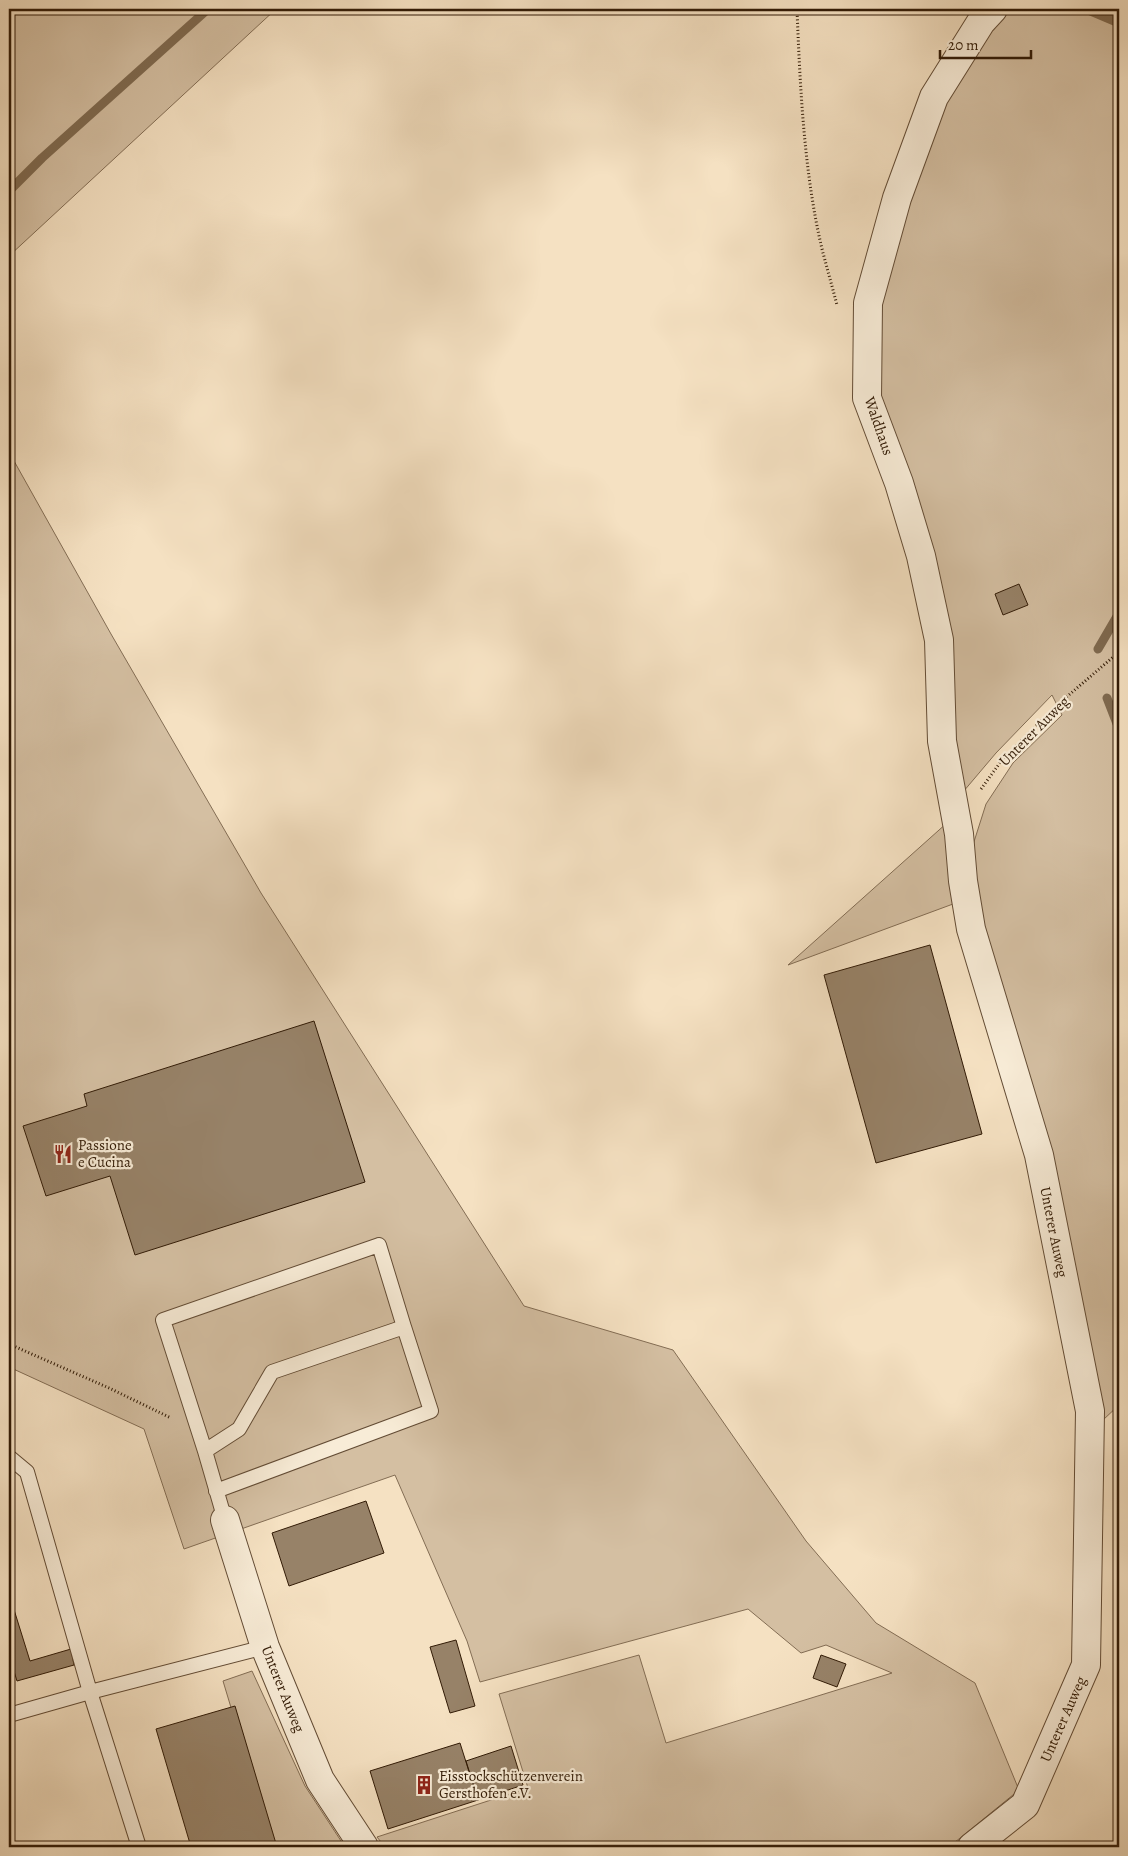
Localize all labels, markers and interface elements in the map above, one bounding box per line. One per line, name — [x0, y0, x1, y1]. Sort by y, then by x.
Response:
scale bar — [940, 28, 1032, 60]
text: 20 m — [948, 35, 979, 55]
street label: Waldhaus — [859, 393, 898, 458]
street label: Unterer Auweg — [994, 691, 1074, 771]
place label: Passione e Cucina — [78, 1135, 132, 1172]
restaurant icon: Passione e Cucina — [52, 1143, 74, 1165]
street label: Unterer Auweg — [1035, 1185, 1073, 1279]
street label: Unterer Auweg — [257, 1643, 310, 1736]
street label: Unterer Auweg — [1035, 1673, 1091, 1765]
place label: Eisstockschützenverein Gersthofen e.V. — [439, 1766, 583, 1803]
building icon: Eisstockschützenverein Gersthofen e.V. — [413, 1774, 435, 1796]

